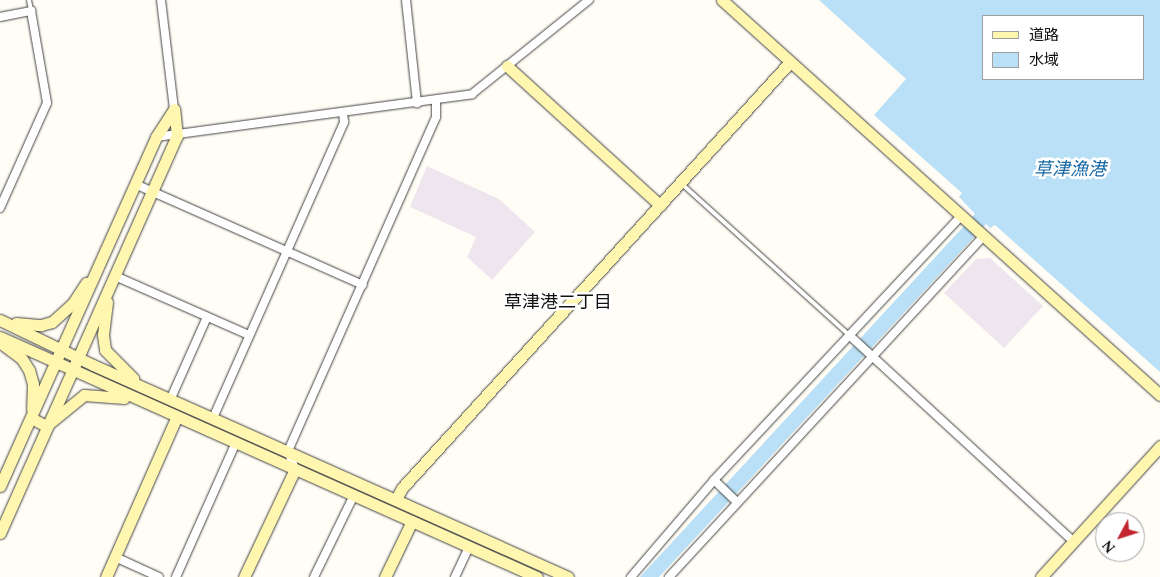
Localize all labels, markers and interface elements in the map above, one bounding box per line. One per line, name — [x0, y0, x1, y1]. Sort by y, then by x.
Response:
legend — [982, 15, 1145, 80]
text: 道路 — [1029, 24, 1059, 47]
text: 水域 — [1029, 49, 1059, 72]
water label: 草津漁港 — [1034, 159, 1106, 181]
district label: 草津港二丁目 — [504, 292, 612, 314]
north arrow — [1095, 512, 1145, 562]
text: N — [1097, 535, 1121, 557]

